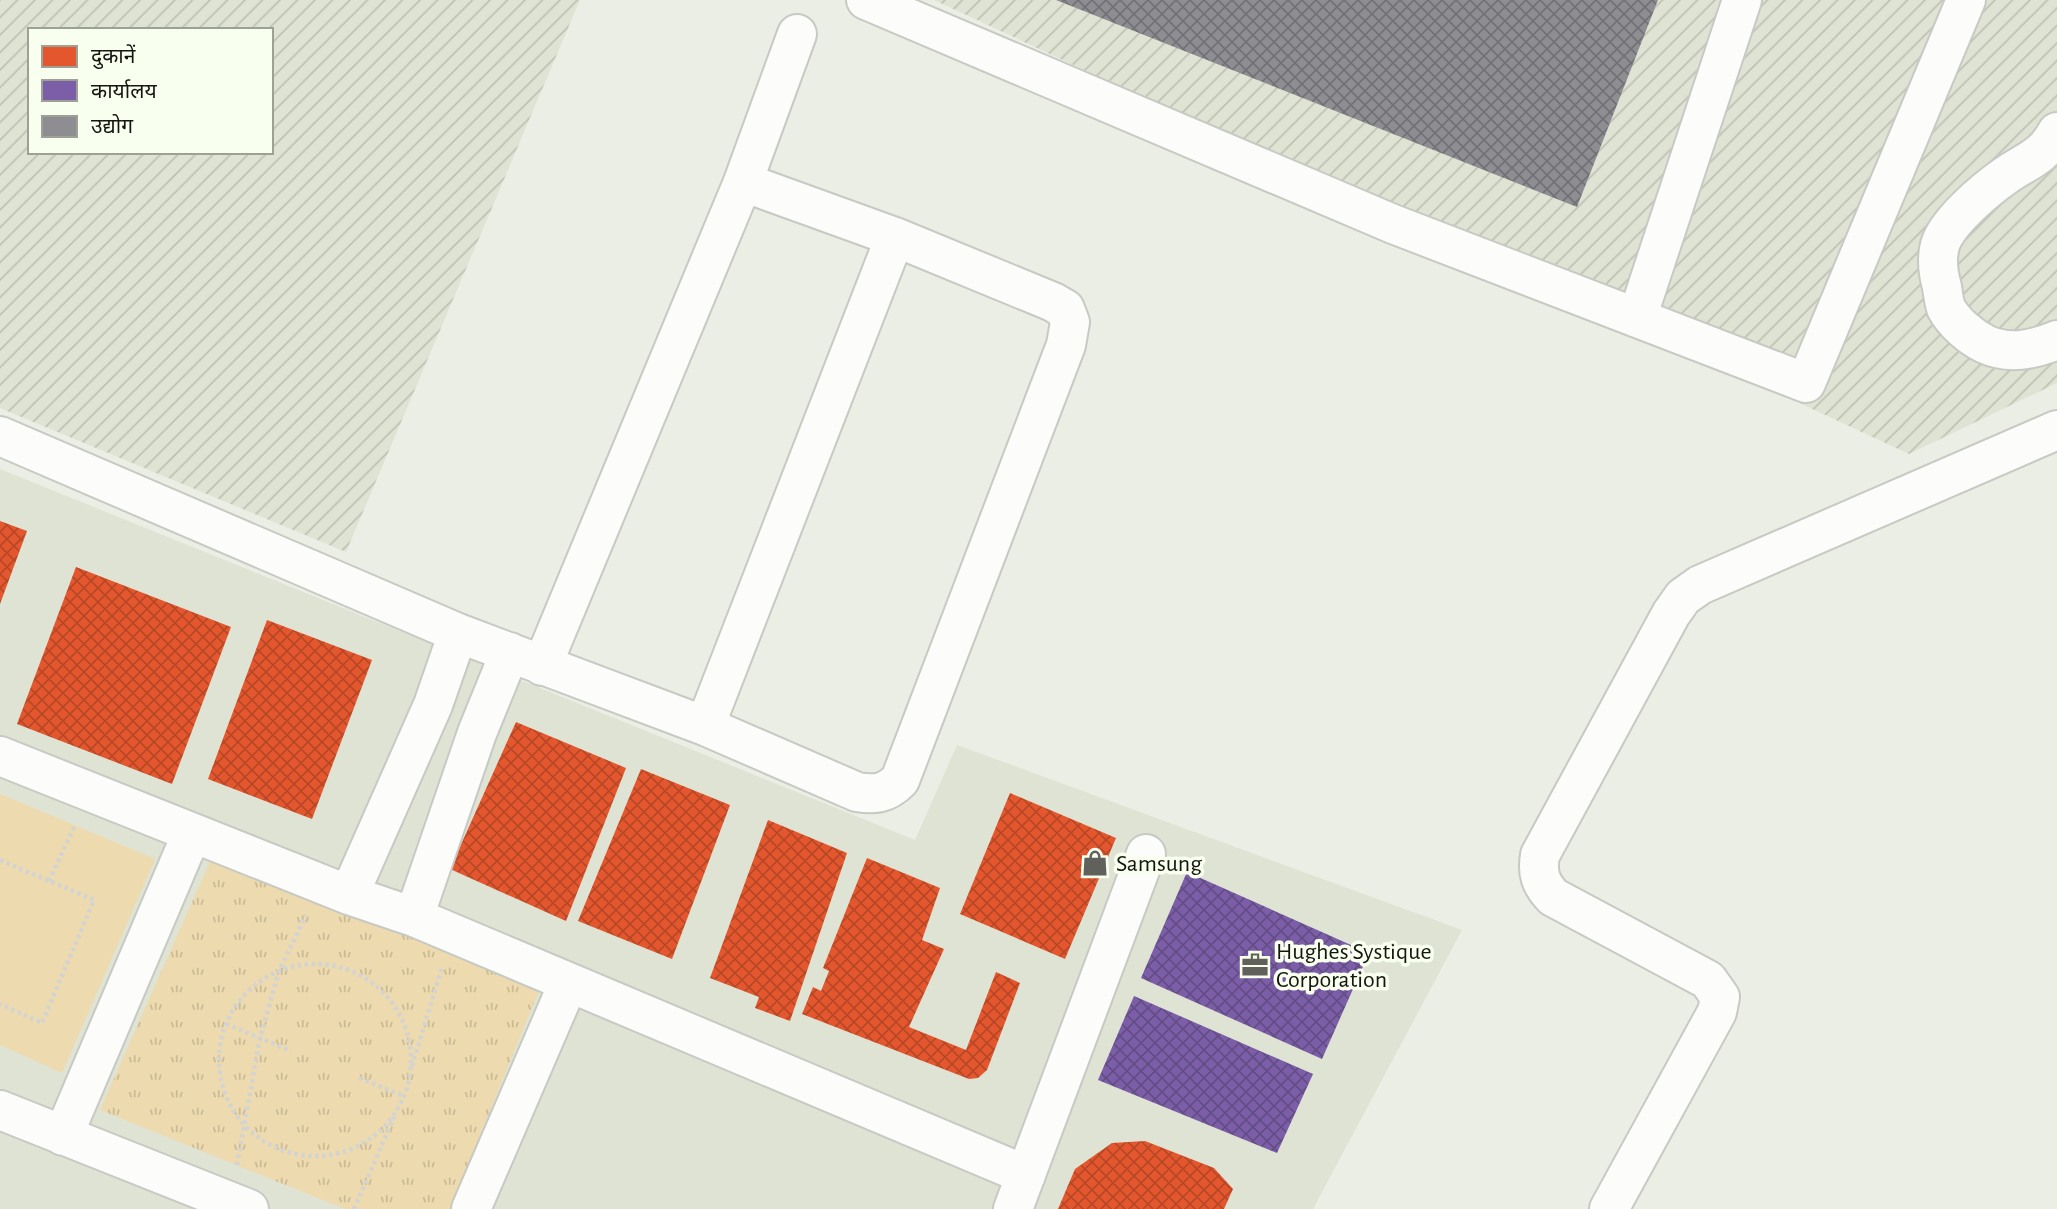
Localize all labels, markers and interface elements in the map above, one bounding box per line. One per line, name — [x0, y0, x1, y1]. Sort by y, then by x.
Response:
legend — [28, 28, 273, 154]
text: दुकानें — [91, 44, 136, 70]
text: कार्यालय — [91, 79, 157, 102]
text: उद्योग — [91, 114, 134, 137]
shop icon: Samsung — [1080, 848, 1110, 878]
place label: Samsung — [1116, 852, 1202, 876]
place label: Hughes Systique Corporation — [1276, 940, 1431, 992]
office icon: Hughes Systique Corporation — [1240, 950, 1270, 980]

